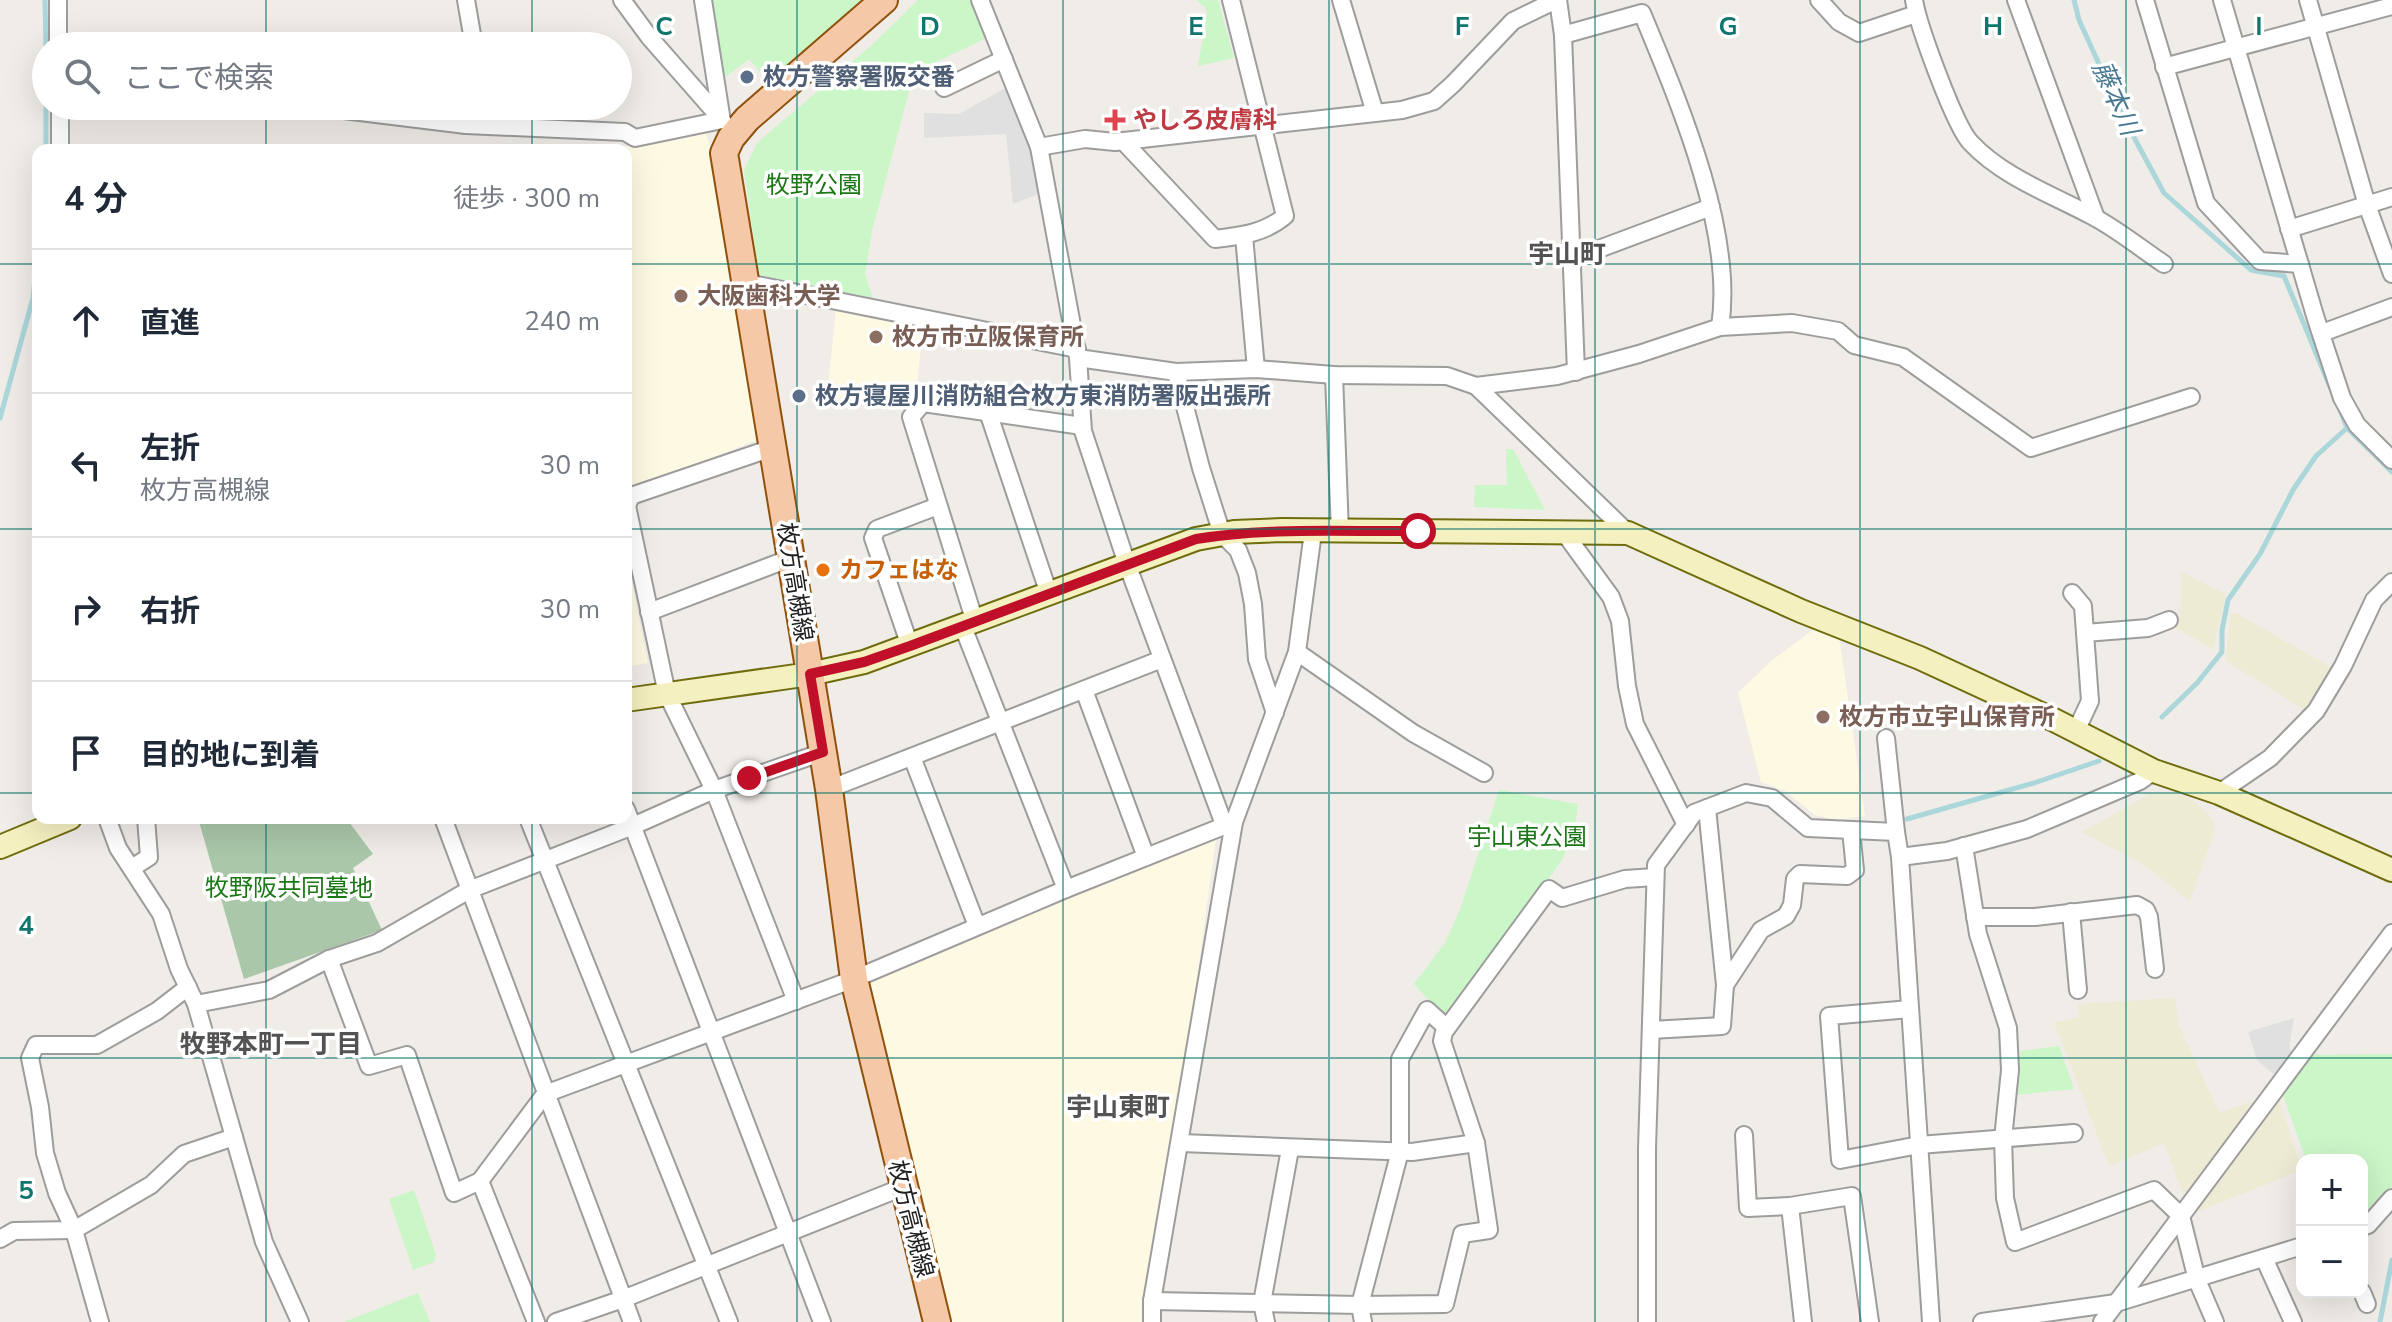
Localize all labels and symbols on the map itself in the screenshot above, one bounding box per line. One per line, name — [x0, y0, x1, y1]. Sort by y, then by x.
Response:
text: C — [655, 9, 673, 44]
text: D — [920, 9, 940, 44]
text: E — [1188, 9, 1204, 44]
text: F — [1455, 9, 1469, 44]
text: G — [1718, 9, 1738, 44]
text: H — [1983, 9, 2003, 44]
text: I — [2255, 9, 2263, 44]
water label: 藤本川 — [2084, 55, 2149, 144]
place label: 枚方警察署阪交番 — [763, 61, 955, 93]
marker: 枚方警察署阪交番 — [738, 68, 756, 86]
place label: やしろ皮膚科 — [1133, 104, 1277, 136]
marker: やしろ皮膚科 — [1104, 109, 1126, 131]
park label: 牧野公園 — [766, 169, 862, 201]
district label: 宇山町 — [1528, 237, 1606, 272]
place label: 大阪歯科大学 — [697, 280, 841, 312]
marker: 大阪歯科大学 — [672, 287, 690, 305]
place label: 枚方市立阪保育所 — [892, 321, 1084, 353]
marker: 枚方市立阪保育所 — [867, 328, 885, 346]
place label: 枚方寝屋川消防組合枚方東消防署阪出張所 — [815, 380, 1271, 412]
marker: 枚方寝屋川消防組合枚方東消防署阪出張所 — [790, 387, 808, 405]
route start — [1400, 513, 1436, 549]
street label: 枚方高槻線 — [770, 520, 820, 644]
place label: カフェはな — [839, 554, 959, 586]
marker: カフェはな — [814, 561, 832, 579]
place label: 枚方市立宇山保育所 — [1839, 701, 2055, 733]
marker: 枚方市立宇山保育所 — [1814, 708, 1832, 726]
route end — [731, 760, 767, 796]
park label: 宇山東公園 — [1467, 821, 1587, 853]
park label: 牧野阪共同墓地 — [205, 872, 373, 904]
text: 4 — [18, 908, 34, 943]
district label: 牧野本町一丁目 — [180, 1027, 362, 1062]
district label: 宇山東町 — [1066, 1090, 1170, 1125]
street label: 枚方高槻線 — [881, 1157, 941, 1281]
text: 5 — [18, 1173, 34, 1208]

